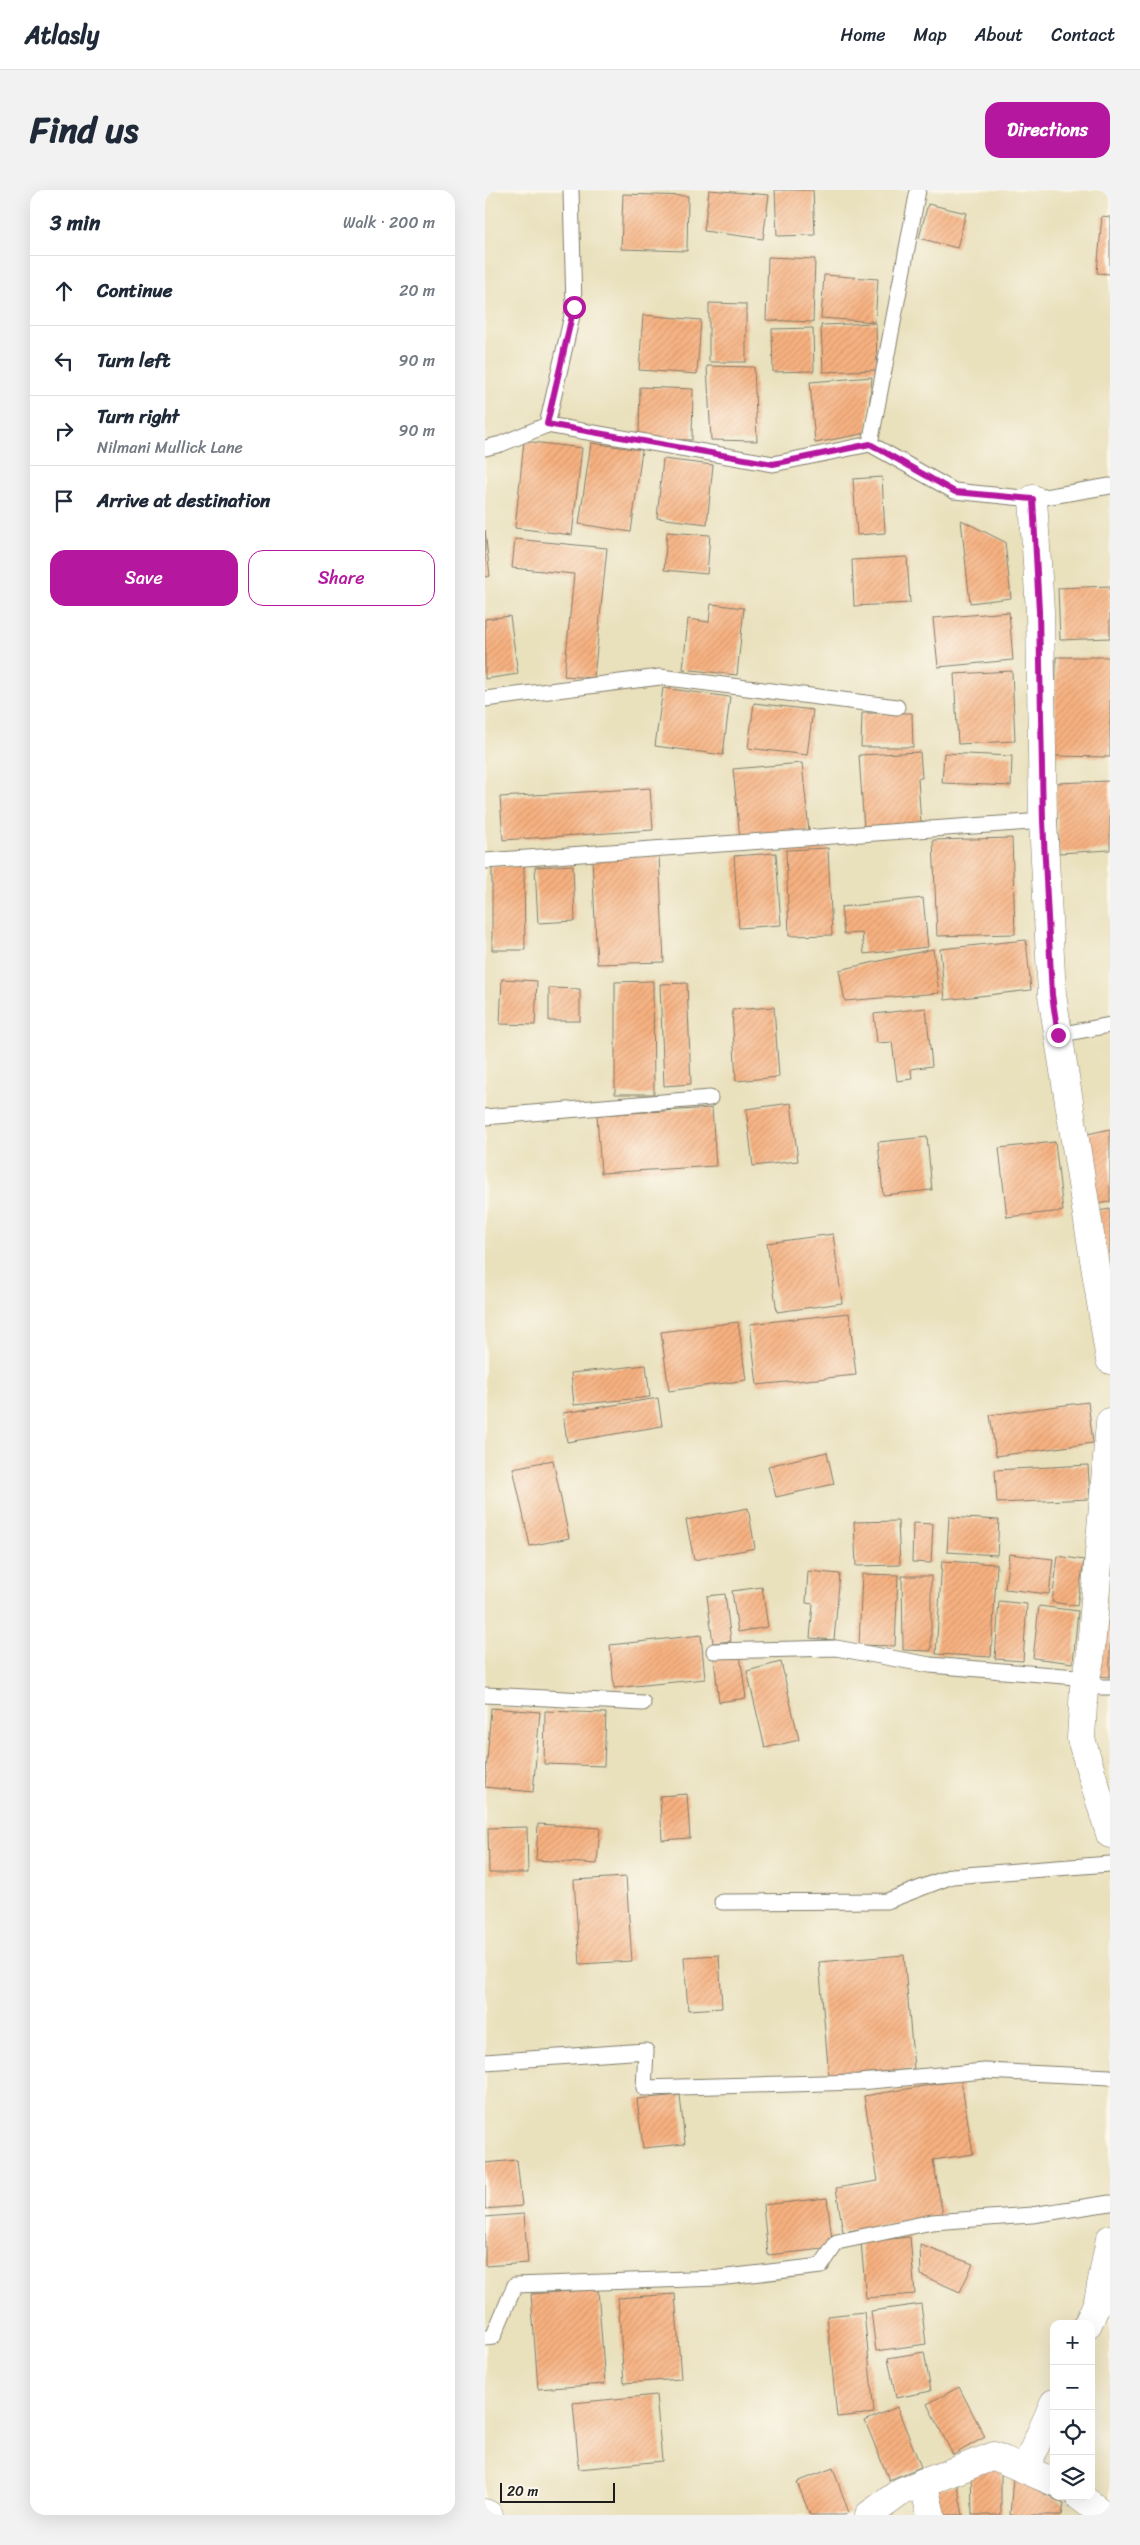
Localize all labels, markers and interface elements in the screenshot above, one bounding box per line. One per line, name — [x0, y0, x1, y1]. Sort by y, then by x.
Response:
text: Atlasly — [25, 14, 99, 56]
text: Home — [841, 19, 886, 51]
text: Map — [914, 19, 947, 51]
text: About — [975, 19, 1023, 51]
text: Contact — [1051, 19, 1115, 51]
text: Find us — [30, 99, 138, 161]
button: Directions — [985, 102, 1110, 158]
text: 3 min — [50, 204, 100, 242]
text: Walk · 200 m — [343, 208, 435, 237]
text: Continue — [97, 274, 173, 307]
text: 20 m — [399, 276, 435, 305]
icon: ahead — [50, 277, 78, 305]
route start — [563, 296, 586, 319]
text: Turn left — [97, 344, 170, 377]
text: 90 m — [399, 346, 435, 375]
icon: left — [50, 347, 78, 375]
text: Turn right — [97, 400, 179, 433]
text: 90 m — [399, 416, 435, 445]
icon: right — [50, 417, 78, 445]
text: Nilmani Mullick Lane — [97, 433, 243, 462]
text: Arrive at destination — [97, 484, 270, 517]
icon: arrive — [50, 487, 78, 515]
button: Save — [50, 550, 238, 606]
button: Share — [248, 550, 435, 606]
route end — [1047, 1024, 1070, 1047]
map controls — [1050, 2320, 1095, 2500]
button: + — [1050, 2320, 1095, 2365]
button: − — [1050, 2365, 1095, 2410]
button: locate — [1050, 2410, 1095, 2455]
button: layers — [1050, 2455, 1095, 2500]
text: 20 m — [507, 2479, 538, 2504]
scale bar — [500, 2480, 615, 2503]

